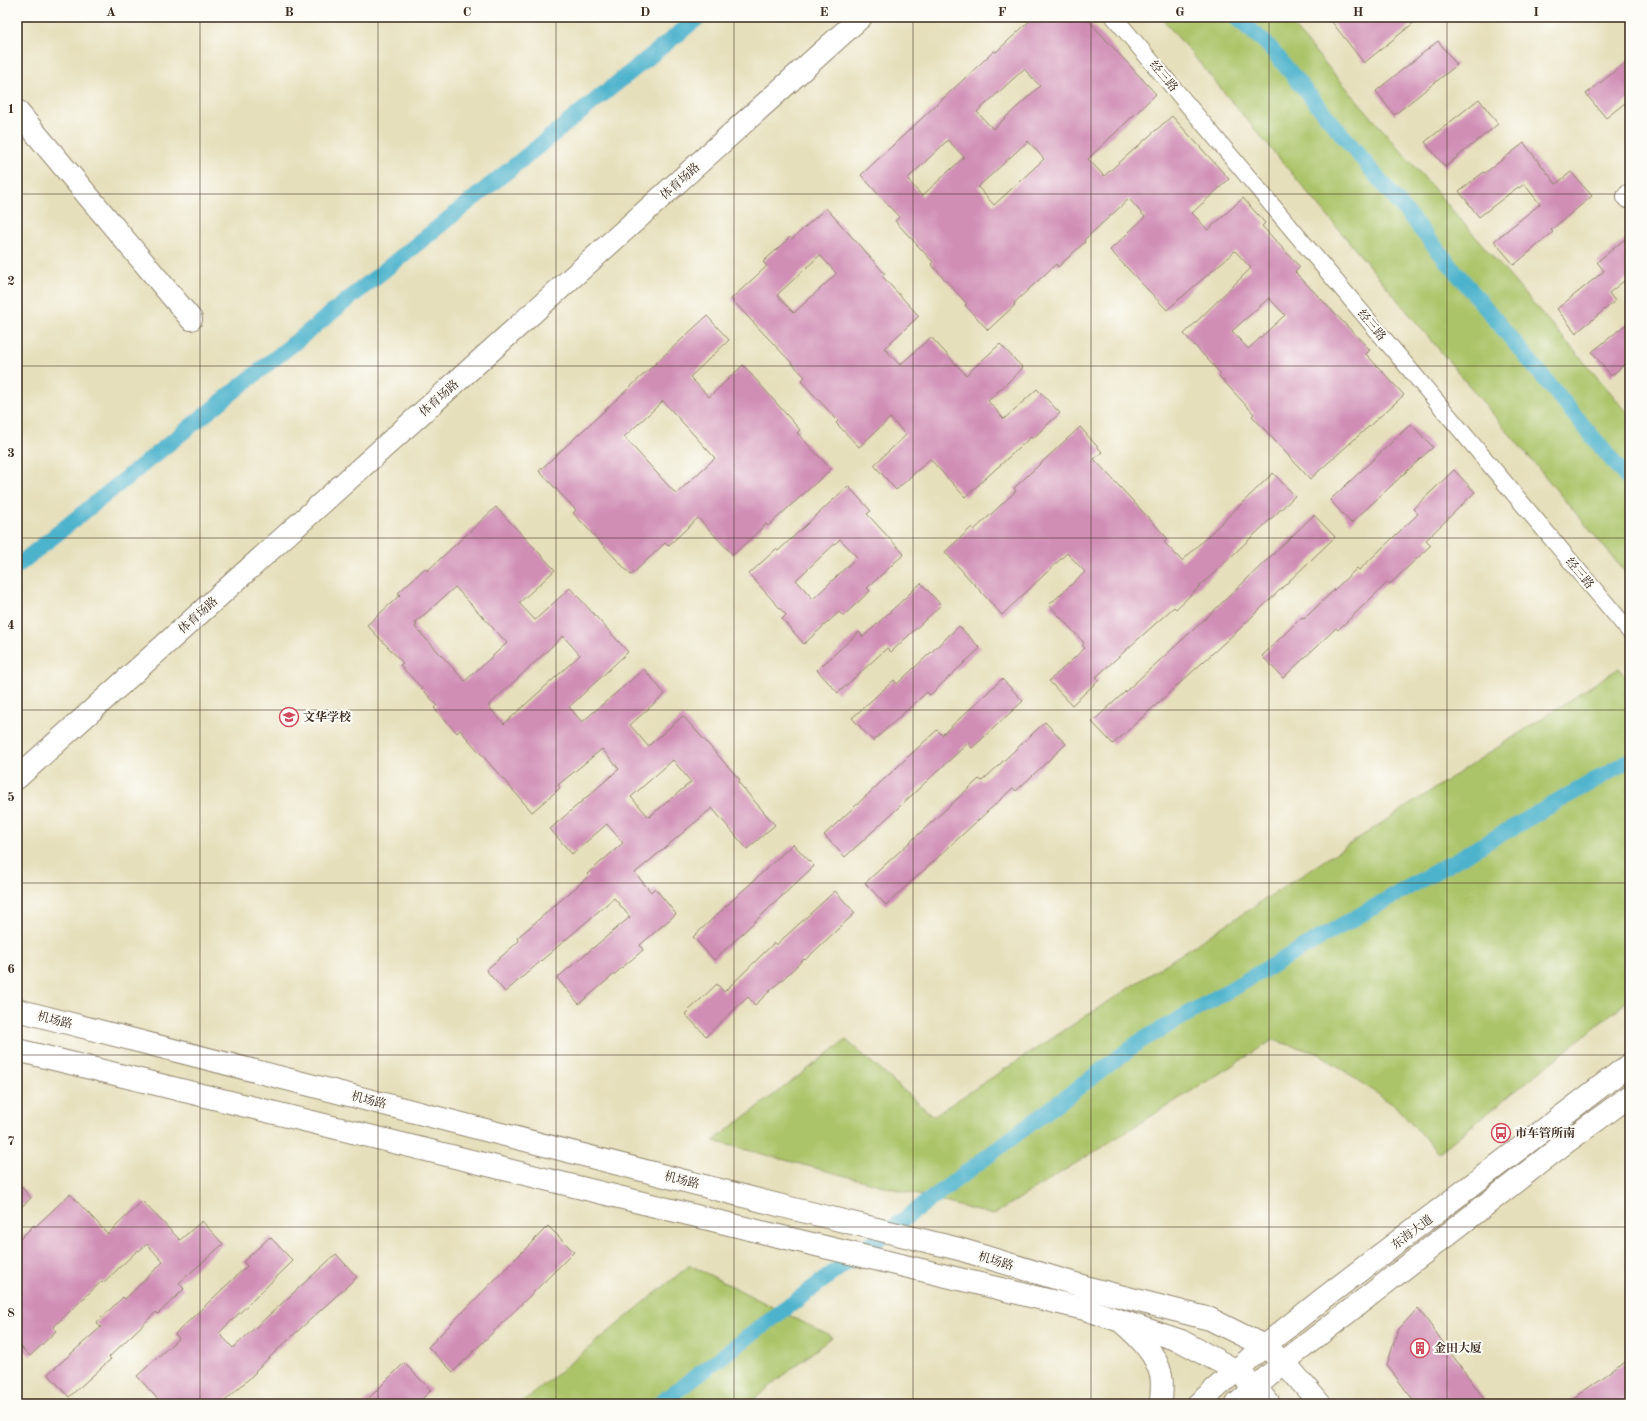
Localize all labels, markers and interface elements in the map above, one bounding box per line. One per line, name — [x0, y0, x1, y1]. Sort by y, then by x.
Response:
text: A — [106, 6, 116, 19]
text: B — [284, 6, 294, 19]
text: C — [463, 6, 471, 19]
text: D — [640, 6, 650, 19]
text: E — [820, 6, 829, 19]
text: F — [998, 6, 1007, 19]
text: G — [1175, 6, 1185, 19]
text: H — [1353, 6, 1364, 19]
text: I — [1533, 6, 1539, 19]
street label: 经三路 — [1147, 58, 1181, 94]
text: 1 — [7, 103, 15, 116]
street label: 体育场路 — [657, 160, 703, 202]
text: 2 — [7, 275, 15, 288]
street label: 经三路 — [1355, 307, 1389, 343]
street label: 体育场路 — [416, 377, 462, 419]
text: 3 — [7, 447, 15, 460]
street label: 经三路 — [1563, 555, 1597, 591]
street label: 体育场路 — [175, 594, 221, 636]
text: 4 — [7, 619, 15, 632]
school or university icon: 文华学校 — [278, 706, 300, 728]
place label: 文华学校 — [303, 710, 351, 724]
text: 5 — [7, 791, 15, 804]
text: 6 — [7, 963, 15, 976]
street label: 机场路 — [36, 1009, 74, 1031]
street label: 机场路 — [350, 1089, 388, 1111]
bus stop icon: 市车管所南 — [1490, 1122, 1512, 1144]
place label: 市车管所南 — [1515, 1126, 1575, 1140]
text: 7 — [7, 1135, 15, 1148]
street label: 机场路 — [663, 1169, 701, 1191]
street label: 东海大道 — [1389, 1212, 1435, 1252]
street label: 机场路 — [977, 1249, 1015, 1273]
text: 8 — [7, 1307, 15, 1320]
building icon: 金田大厦 — [1409, 1337, 1431, 1359]
place label: 金田大厦 — [1434, 1341, 1482, 1355]

